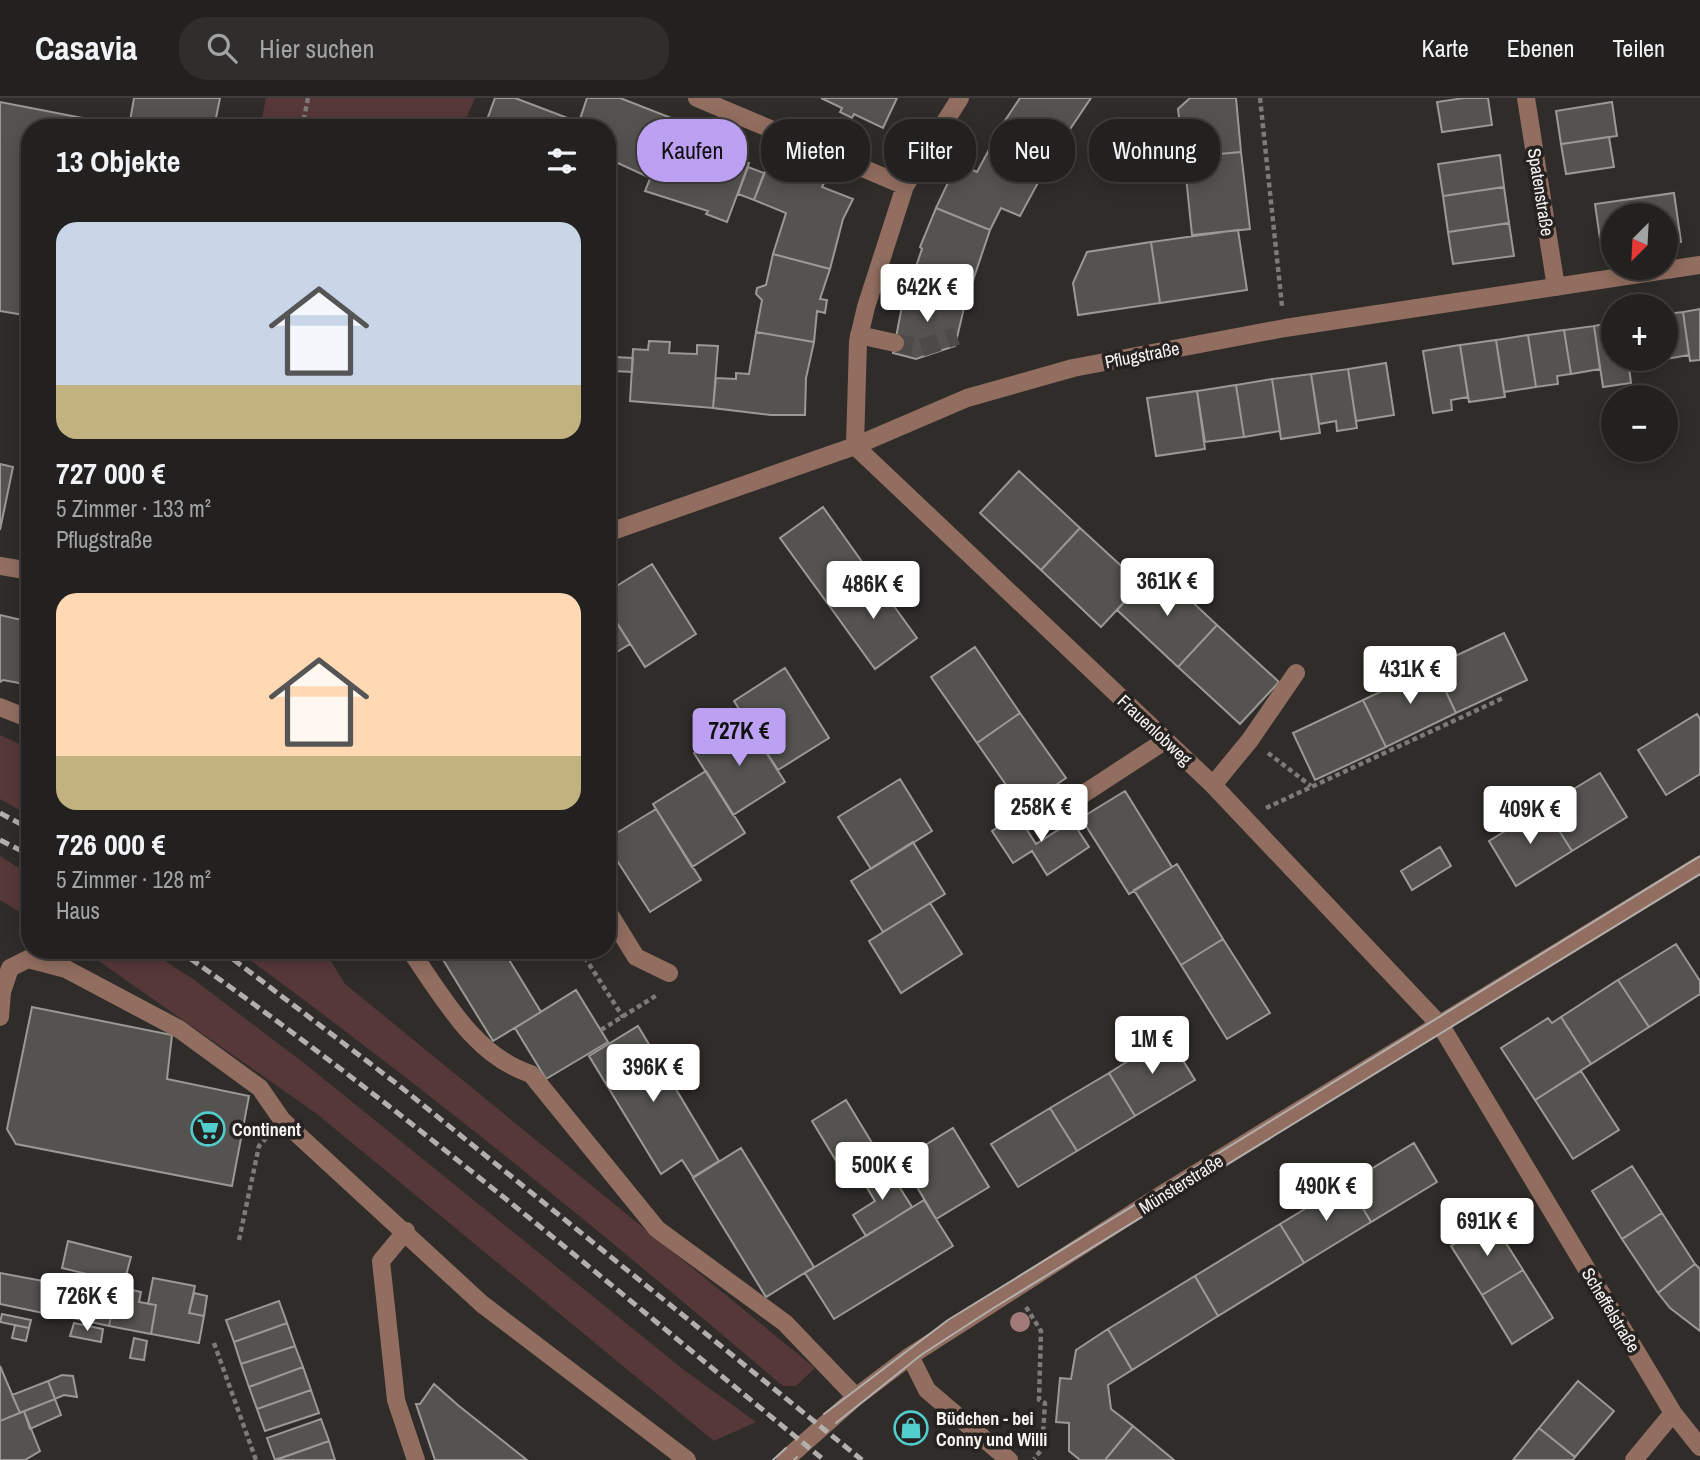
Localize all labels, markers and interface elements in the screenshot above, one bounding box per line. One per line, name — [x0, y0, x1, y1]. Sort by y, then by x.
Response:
search box — [179, 17, 669, 80]
text: Casavia — [35, 26, 137, 70]
icon: search — [203, 29, 241, 67]
text: Hier suchen — [259, 31, 374, 66]
text: Karte — [1422, 32, 1469, 64]
text: Ebenen — [1507, 32, 1574, 64]
text: Teilen — [1612, 32, 1665, 64]
chip: Kaufen — [637, 119, 747, 182]
chip: Mieten — [761, 119, 870, 182]
chip: Filter — [884, 119, 976, 182]
chip: Neu — [990, 119, 1075, 182]
chip: Wohnung — [1089, 119, 1220, 182]
text: 13 Objekte — [56, 141, 180, 181]
icon: filters — [543, 142, 581, 180]
street label: Spatenstraße — [1522, 146, 1560, 238]
north arrow — [1601, 203, 1678, 280]
map controls — [1601, 203, 1678, 462]
pin: 642K € — [870, 264, 984, 324]
icon: home — [256, 268, 382, 394]
text: 642K € — [897, 271, 957, 302]
button: + — [1601, 294, 1678, 371]
street label: Pflugstraße — [1103, 336, 1181, 374]
button: − — [1601, 385, 1678, 462]
text: 727 000 € — [56, 453, 165, 493]
text: 5 Zimmer · 133 m² — [56, 493, 211, 524]
text: Pflugstraße — [56, 524, 152, 555]
pin: 361K € — [1110, 559, 1224, 618]
pin: 486K € — [816, 561, 930, 621]
text: 361K € — [1137, 565, 1197, 596]
text: 486K € — [843, 568, 903, 599]
icon: home — [256, 639, 382, 765]
pin: 431K € — [1353, 646, 1467, 706]
text: 431K € — [1380, 653, 1440, 684]
street label: Frauenlobweg — [1112, 689, 1198, 772]
pin: 727K € — [682, 708, 796, 768]
text: 727K € — [709, 715, 769, 746]
pin: 258K € — [984, 784, 1098, 844]
pin: 409K € — [1473, 786, 1587, 846]
text: 258K € — [1011, 791, 1071, 822]
text: 409K € — [1500, 793, 1560, 824]
text: 726 000 € — [56, 824, 165, 864]
text: 5 Zimmer · 128 m² — [56, 864, 211, 895]
text: Haus — [56, 895, 100, 926]
pin: 1M € — [1111, 1016, 1193, 1076]
text: 1M € — [1131, 1023, 1173, 1054]
pin: 396K € — [596, 1044, 710, 1104]
text: 396K € — [623, 1051, 683, 1082]
supermarket icon: Continent — [189, 1110, 227, 1148]
place label: Continent — [232, 1117, 301, 1142]
pin: 500K € — [825, 1142, 939, 1202]
street label: Münsterstraße — [1134, 1148, 1228, 1220]
text: 500K € — [852, 1149, 912, 1180]
pin: 490K € — [1269, 1164, 1383, 1223]
text: 490K € — [1296, 1170, 1356, 1201]
pin: 691K € — [1430, 1198, 1544, 1258]
text: 691K € — [1457, 1205, 1517, 1236]
street label: Scheffelstraße — [1576, 1263, 1646, 1357]
pin: 726K € — [30, 1274, 144, 1333]
text: 726K € — [57, 1280, 117, 1311]
place label: Büdchen - bei Conny und Willi — [936, 1406, 1047, 1452]
shop icon: Büdchen - bei Conny und Willi — [892, 1409, 930, 1447]

